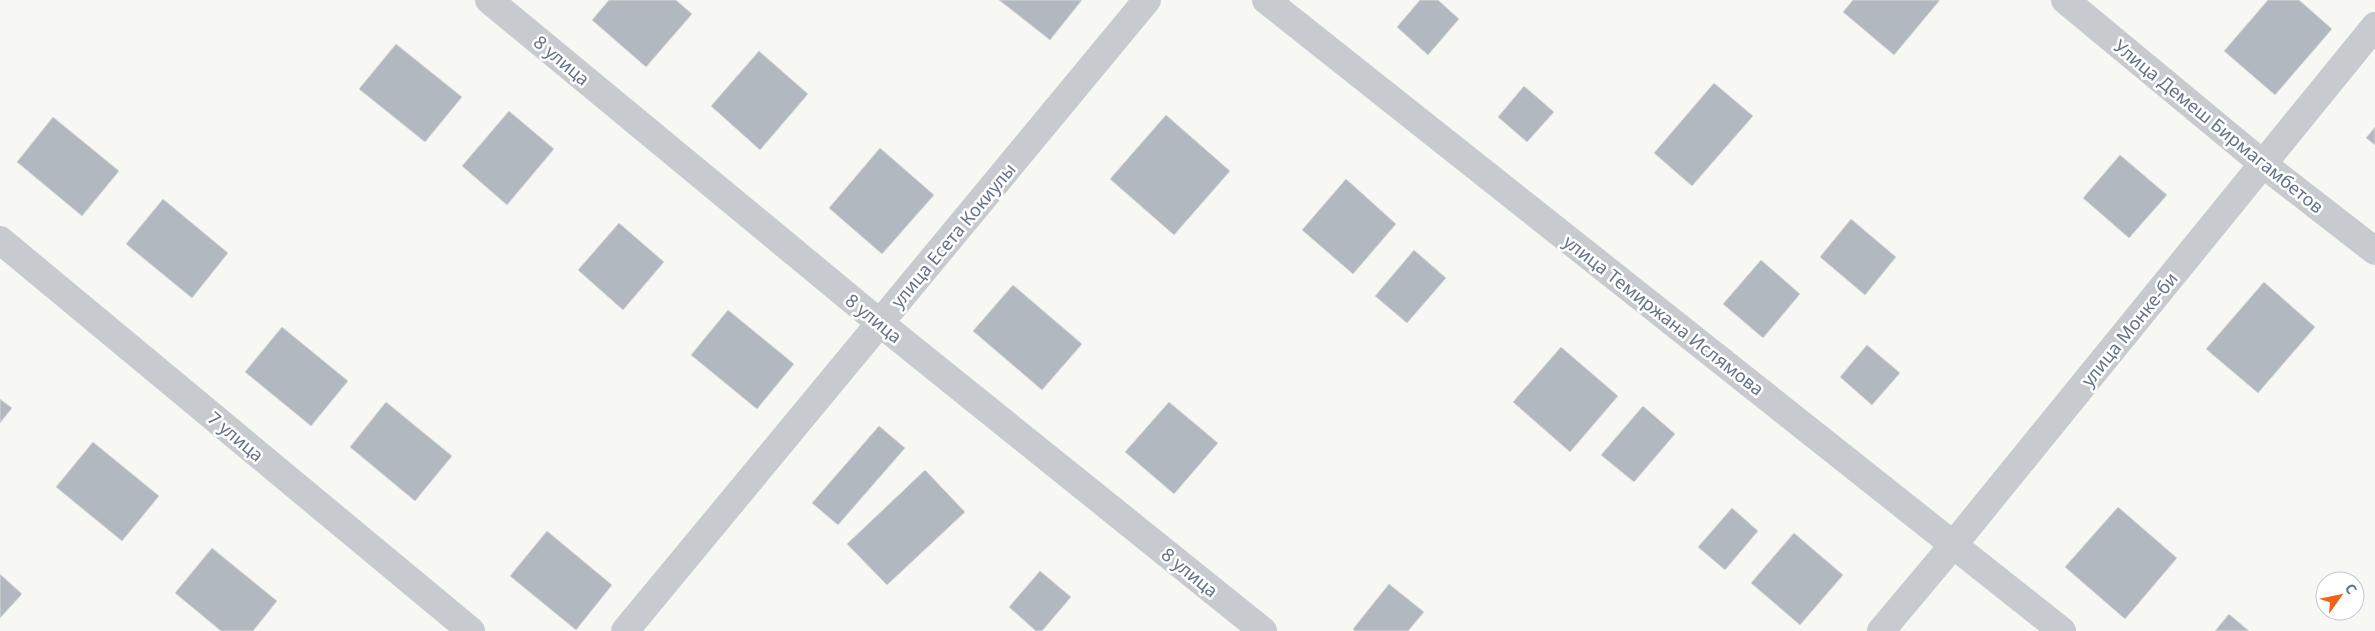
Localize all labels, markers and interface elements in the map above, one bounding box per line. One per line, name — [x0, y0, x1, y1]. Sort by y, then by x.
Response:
street label: 8 улица — [529, 30, 595, 90]
street label: Улица Демеш Бирмагамбетов — [2109, 34, 2329, 218]
street label: улица Есета Кокиулы — [885, 158, 1021, 312]
street label: улица Темиржана Ислямова — [1559, 229, 1769, 401]
street label: улица Монке-би — [2075, 267, 2183, 391]
street label: 8 улица — [841, 288, 907, 348]
street label: 7 улица — [203, 406, 269, 466]
street label: 8 улица — [1157, 542, 1223, 602]
north arrow — [2315, 571, 2365, 621]
text: С — [2341, 580, 2362, 598]

